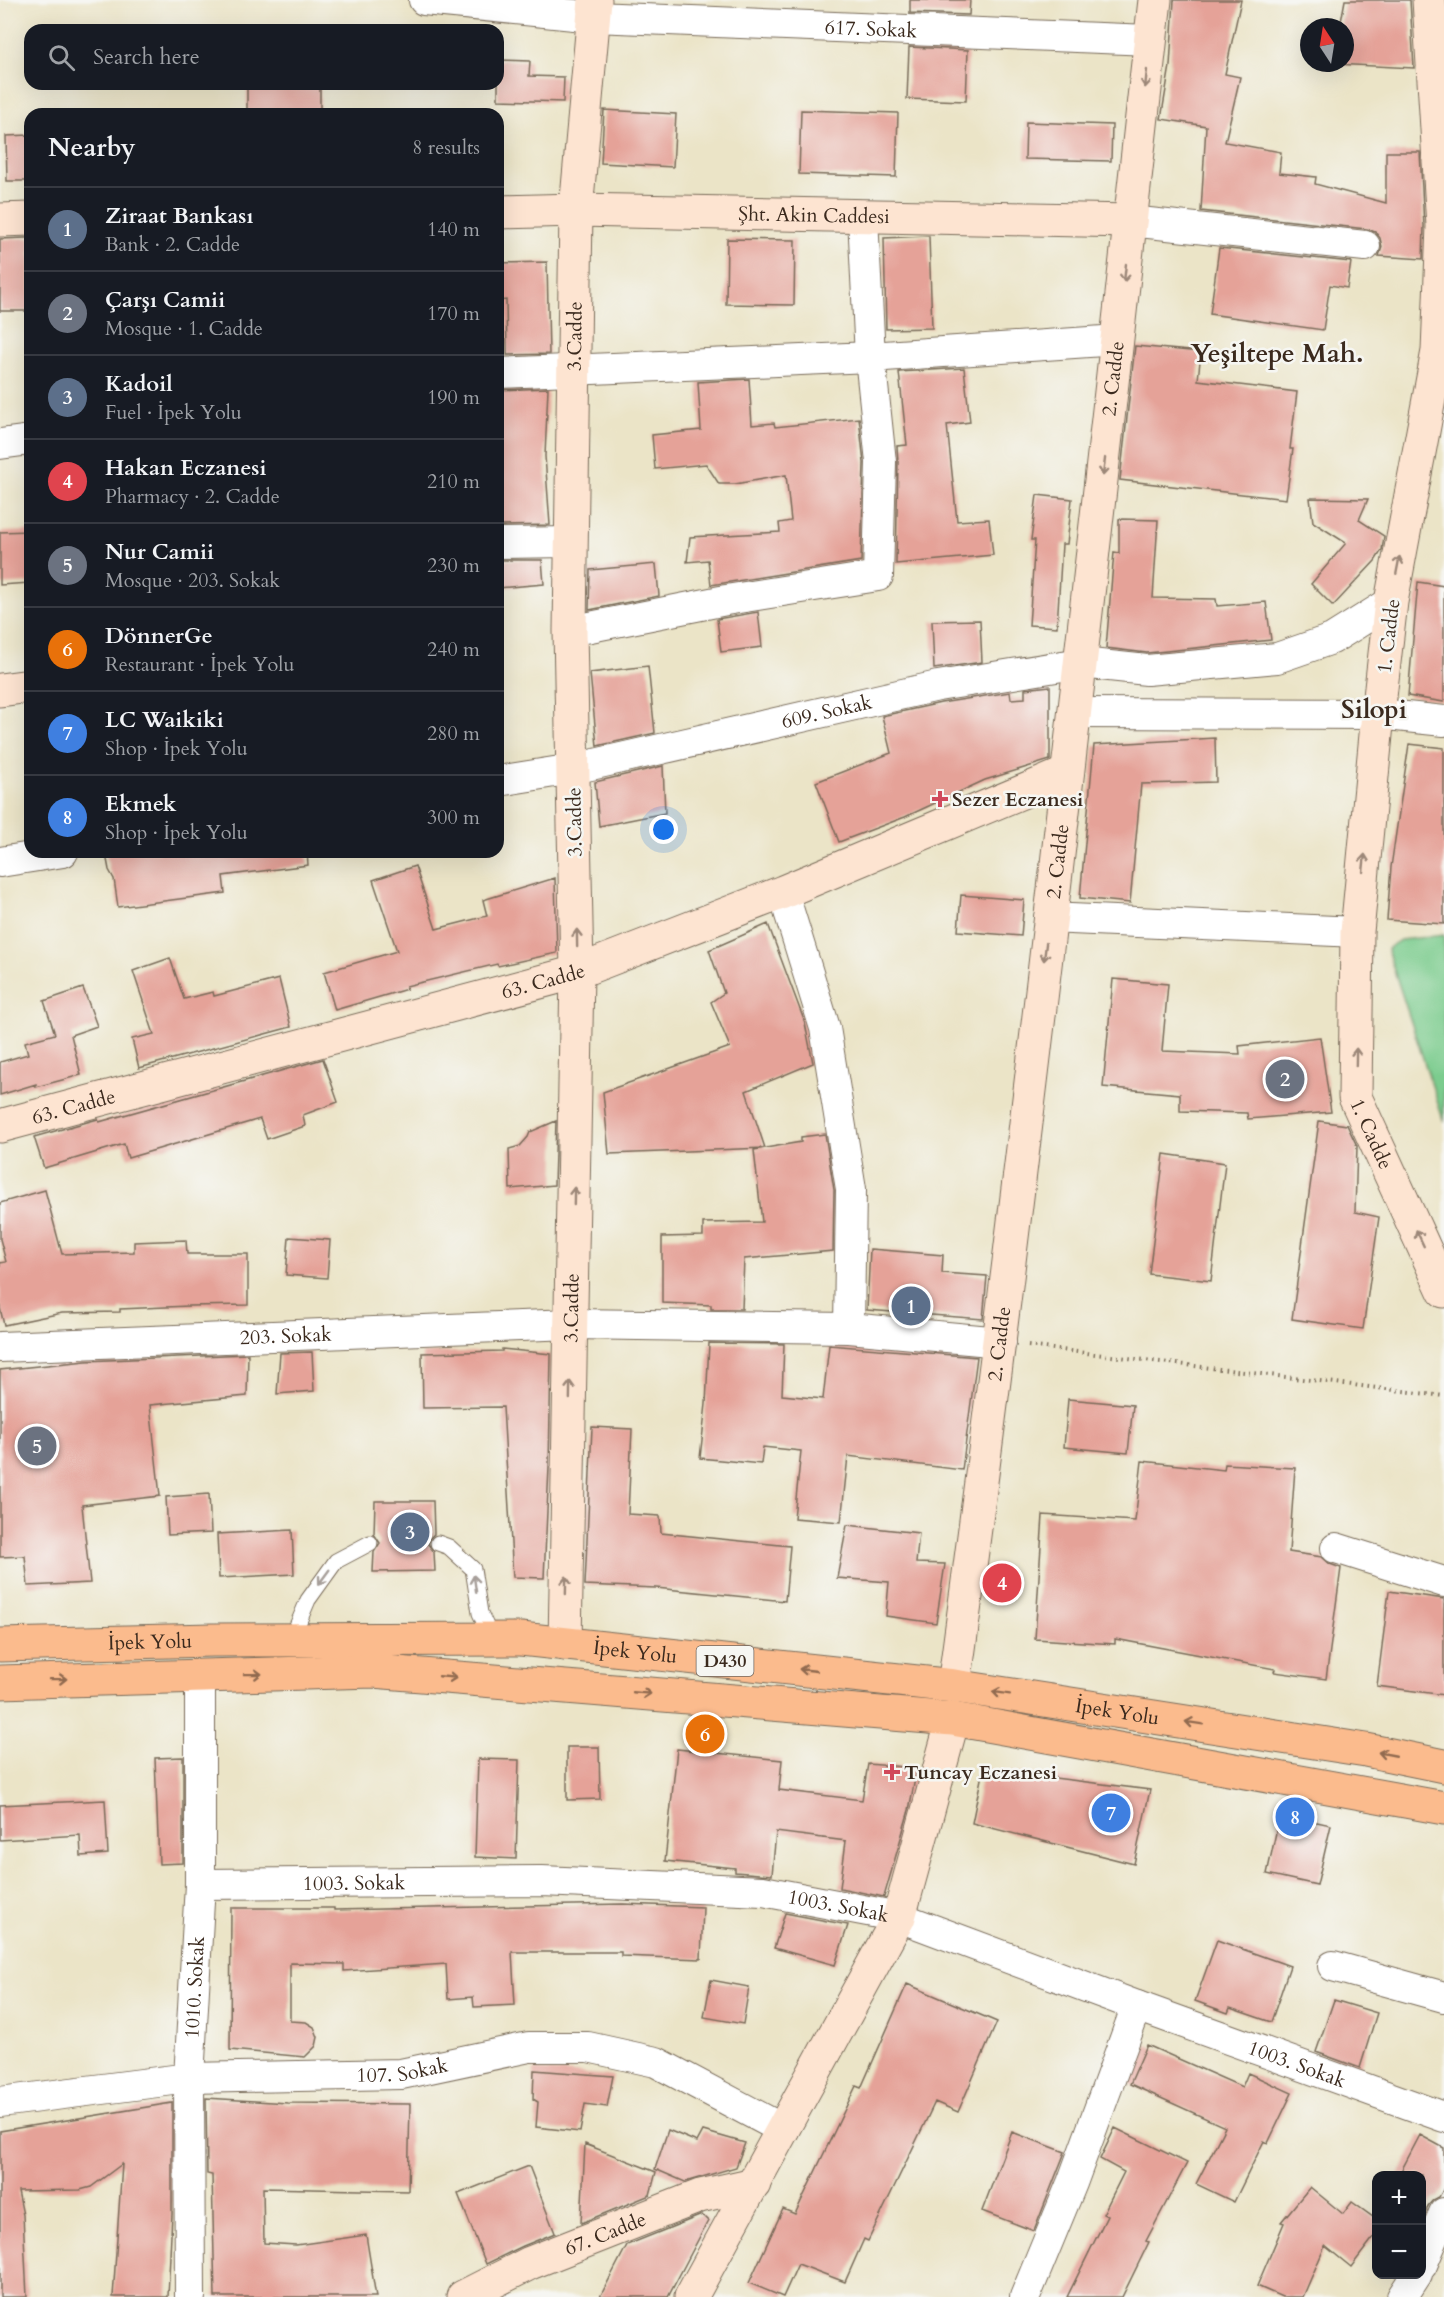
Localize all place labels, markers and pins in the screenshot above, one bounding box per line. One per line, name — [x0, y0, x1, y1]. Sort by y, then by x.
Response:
place label: Sezer Eczanesi — [952, 786, 1083, 813]
marker: Sezer Eczanesi — [933, 792, 947, 806]
pin: 2 — [1266, 1056, 1304, 1102]
pin: 1 — [892, 1284, 930, 1328]
pin: 5 — [18, 1424, 57, 1468]
pin: 3 — [390, 1510, 430, 1555]
pin: 4 — [982, 1560, 1022, 1606]
pin: 6 — [686, 1712, 724, 1756]
place label: Tuncay Eczanesi — [904, 1759, 1057, 1786]
marker: Tuncay Eczanesi — [885, 1765, 899, 1779]
pin: 7 — [1092, 1790, 1130, 1836]
pin: 8 — [1276, 1794, 1314, 1840]

